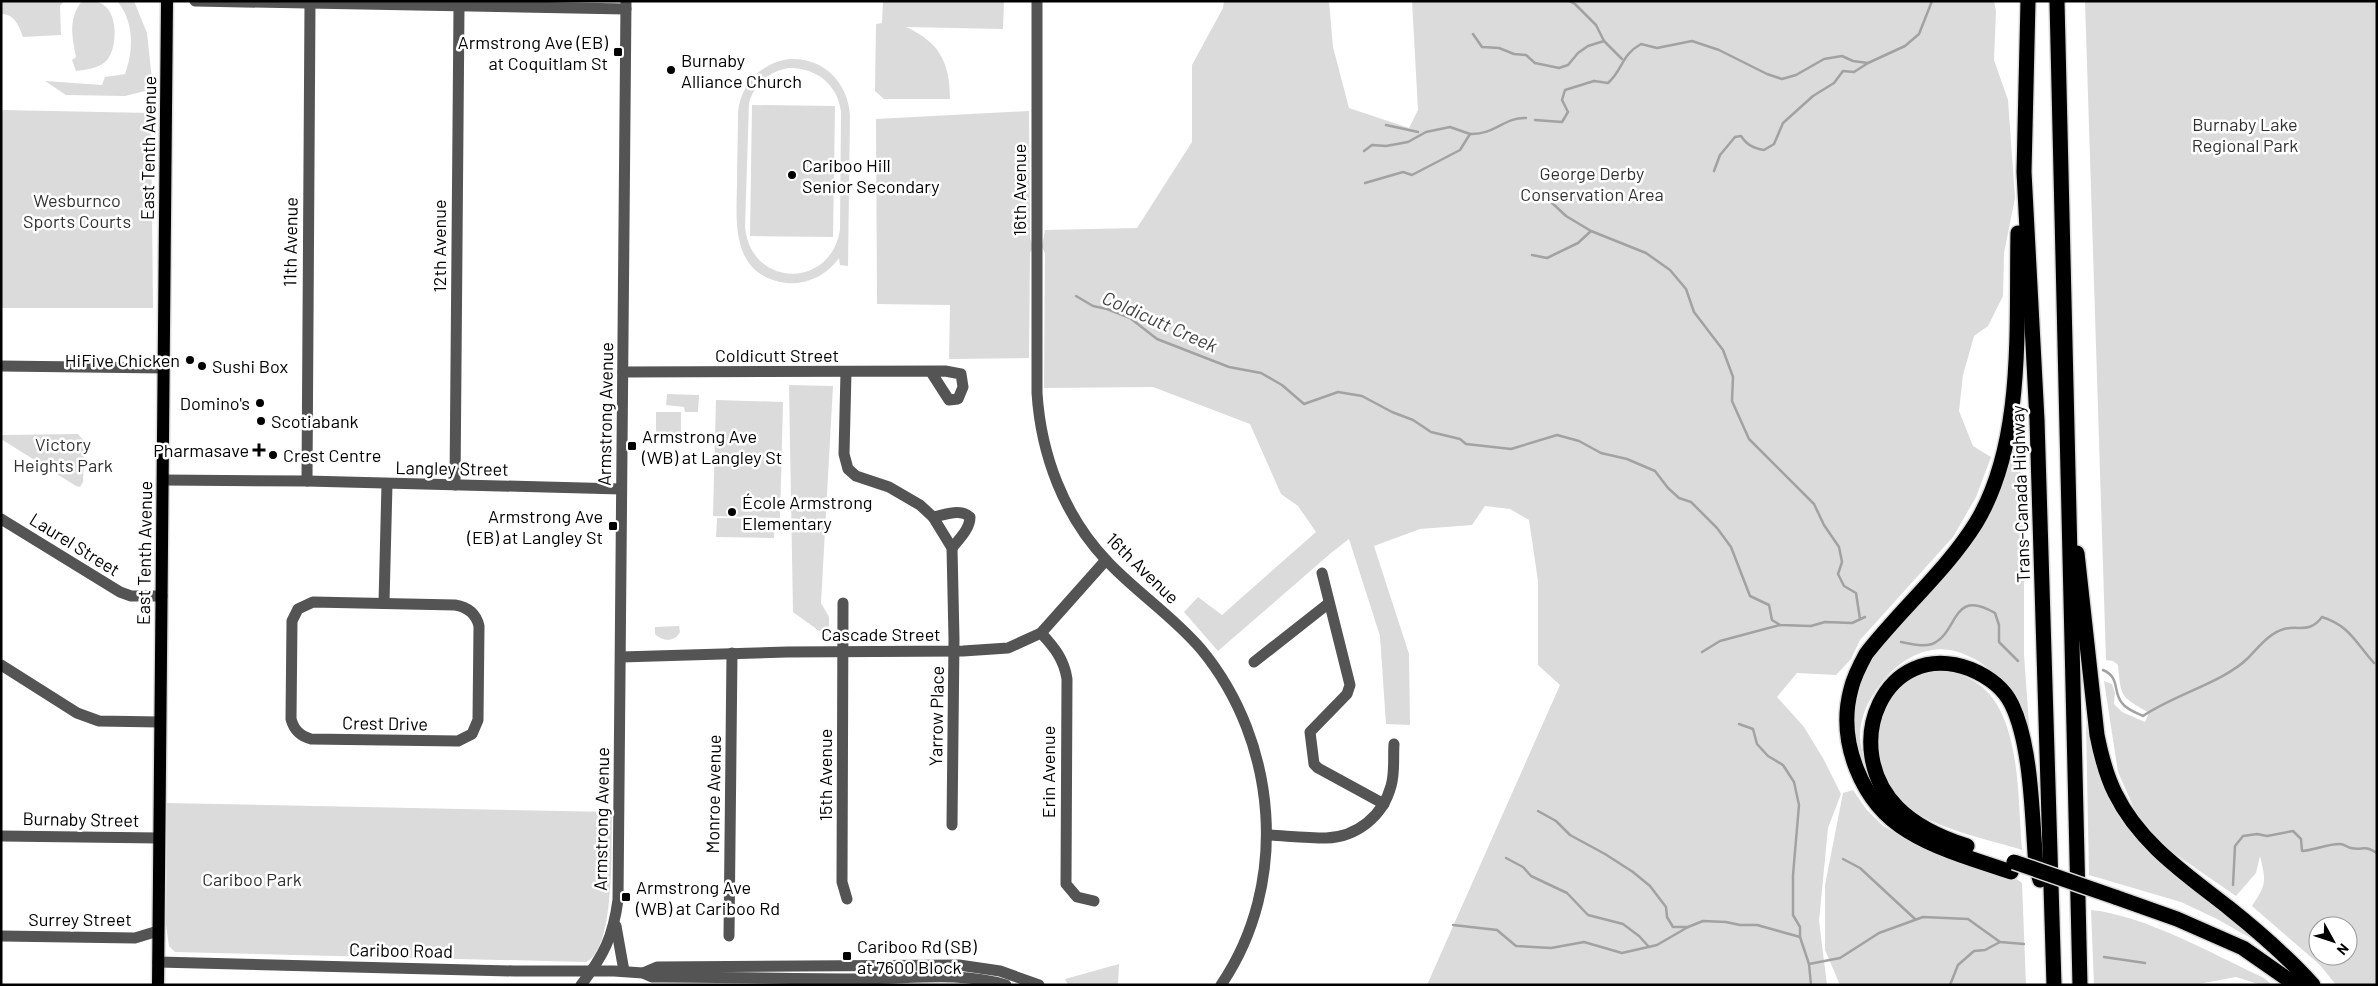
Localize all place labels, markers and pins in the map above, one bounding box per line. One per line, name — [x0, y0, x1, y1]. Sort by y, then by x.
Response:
place label: Armstrong Ave (EB) at Coquitlam St — [458, 31, 608, 74]
marker: Armstrong Ave (EB) at Coquitlam St — [612, 46, 624, 58]
place label: Burnaby Alliance Church — [681, 49, 802, 92]
marker: Burnaby Alliance Church — [665, 64, 677, 76]
place label: Cariboo Hill Senior Secondary — [802, 154, 940, 197]
marker: Cariboo Hill Senior Secondary — [786, 169, 798, 181]
place label: HiFive Chicken — [65, 349, 180, 371]
marker: HiFive Chicken — [184, 354, 196, 366]
place label: Sushi Box — [212, 355, 289, 377]
marker: Sushi Box — [196, 360, 208, 372]
place label: Domino's — [180, 392, 250, 414]
marker: Domino's — [254, 397, 266, 409]
place label: Scotiabank — [271, 410, 359, 432]
marker: Scotiabank — [255, 415, 267, 427]
place label: Armstrong Ave (WB) at Langley St — [641, 425, 782, 468]
place label: Pharmasave — [153, 439, 249, 461]
marker: Armstrong Ave (WB) at Langley St — [626, 440, 638, 452]
marker: Pharmasave — [253, 444, 265, 456]
place label: Crest Centre — [283, 444, 381, 466]
marker: Crest Centre — [267, 449, 279, 461]
place label: École Armstrong Elementary — [742, 491, 873, 534]
place label: Armstrong Ave (EB) at Langley St — [466, 505, 603, 548]
marker: École Armstrong Elementary — [726, 506, 738, 518]
marker: Armstrong Ave (EB) at Langley St — [607, 520, 619, 532]
place label: Armstrong Ave (WB) at Cariboo Rd — [635, 876, 780, 919]
marker: Armstrong Ave (WB) at Cariboo Rd — [620, 891, 632, 903]
place label: Cariboo Rd (SB) at 7600 Block — [857, 935, 977, 978]
marker: Cariboo Rd (SB) at 7600 Block — [841, 950, 853, 962]

